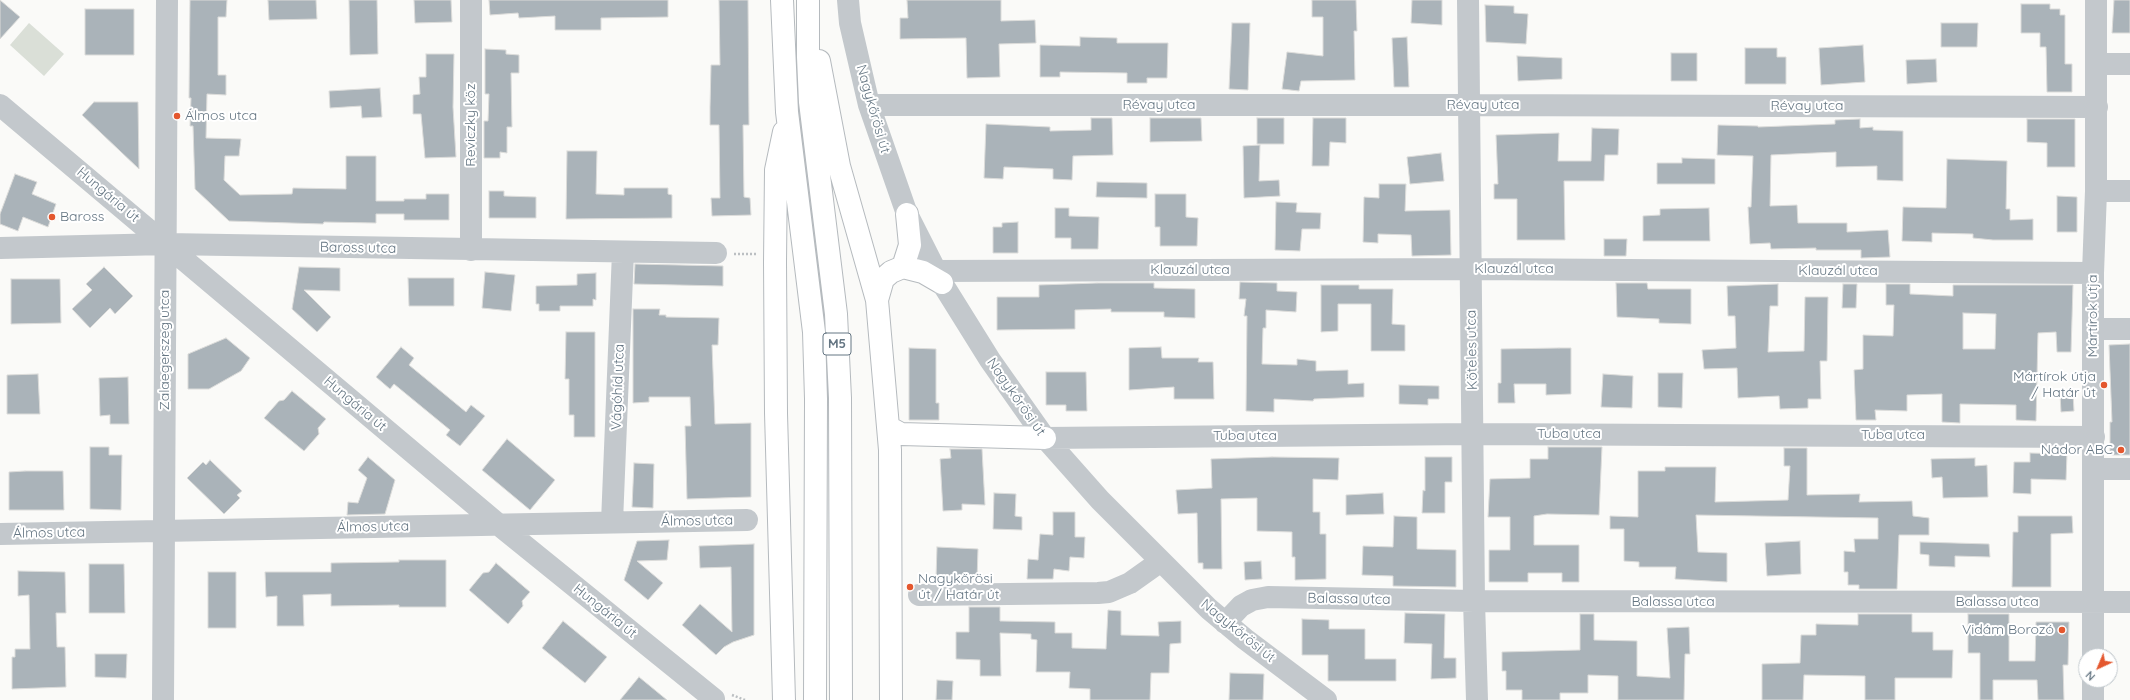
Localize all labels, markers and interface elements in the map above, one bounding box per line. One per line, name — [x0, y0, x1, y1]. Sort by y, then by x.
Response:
street label: Nagykőrösi út — [852, 63, 894, 155]
street label: Reviczky köz — [463, 83, 479, 167]
street label: Révay utca — [1122, 97, 1196, 113]
street label: Révay utca — [1446, 97, 1520, 113]
street label: Révay utca — [1770, 98, 1844, 114]
place label: Álmos utca — [185, 108, 257, 124]
marker: Álmos utca — [172, 111, 182, 121]
street label: Hungária út — [73, 164, 143, 226]
place label: Baross — [60, 209, 104, 225]
marker: Baross — [47, 212, 57, 222]
street label: Baross utca — [320, 239, 396, 257]
street label: Klauzál utca — [1474, 261, 1554, 277]
street label: Klauzál utca — [1150, 262, 1230, 278]
street label: Klauzál utca — [1798, 263, 1878, 279]
street label: Mártírok útja — [2085, 274, 2101, 358]
street label: Zalaegerszeg utca — [157, 290, 173, 410]
street label: Köteles utca — [1463, 310, 1481, 390]
road number: M5 — [823, 333, 851, 355]
street label: Vágóhíd utca — [608, 344, 628, 430]
street label: Nagykőrösi út — [983, 355, 1049, 439]
place label: Mártírok útja / Határ út — [2013, 369, 2096, 402]
street label: Hungária út — [320, 373, 390, 435]
marker: Mártírok útja / Határ út — [2099, 380, 2109, 390]
street label: Tuba utca — [1537, 426, 1601, 442]
street label: Tuba utca — [1861, 427, 1925, 443]
street label: Tuba utca — [1213, 428, 1277, 444]
place label: Nádor ABC — [2041, 442, 2113, 458]
marker: Nádor ABC — [2116, 445, 2126, 455]
street label: Álmos utca — [661, 512, 733, 530]
street label: Álmos utca — [337, 518, 409, 536]
street label: Álmos utca — [13, 524, 85, 542]
place label: Nagykőrösi út / Határ út — [918, 571, 999, 604]
street label: Hungária út — [570, 580, 640, 642]
marker: Nagykőrösi út / Határ út — [905, 582, 915, 592]
street label: Balassa utca — [1307, 590, 1391, 608]
street label: Balassa utca — [1631, 594, 1715, 610]
street label: Balassa utca — [1955, 594, 2039, 610]
street label: Nagykőrösi út — [1197, 596, 1279, 666]
place label: Vidám Borozó — [1962, 622, 2054, 638]
marker: Vidám Borozó — [2057, 625, 2067, 635]
north arrow — [2078, 648, 2118, 688]
text: N — [2083, 668, 2098, 684]

